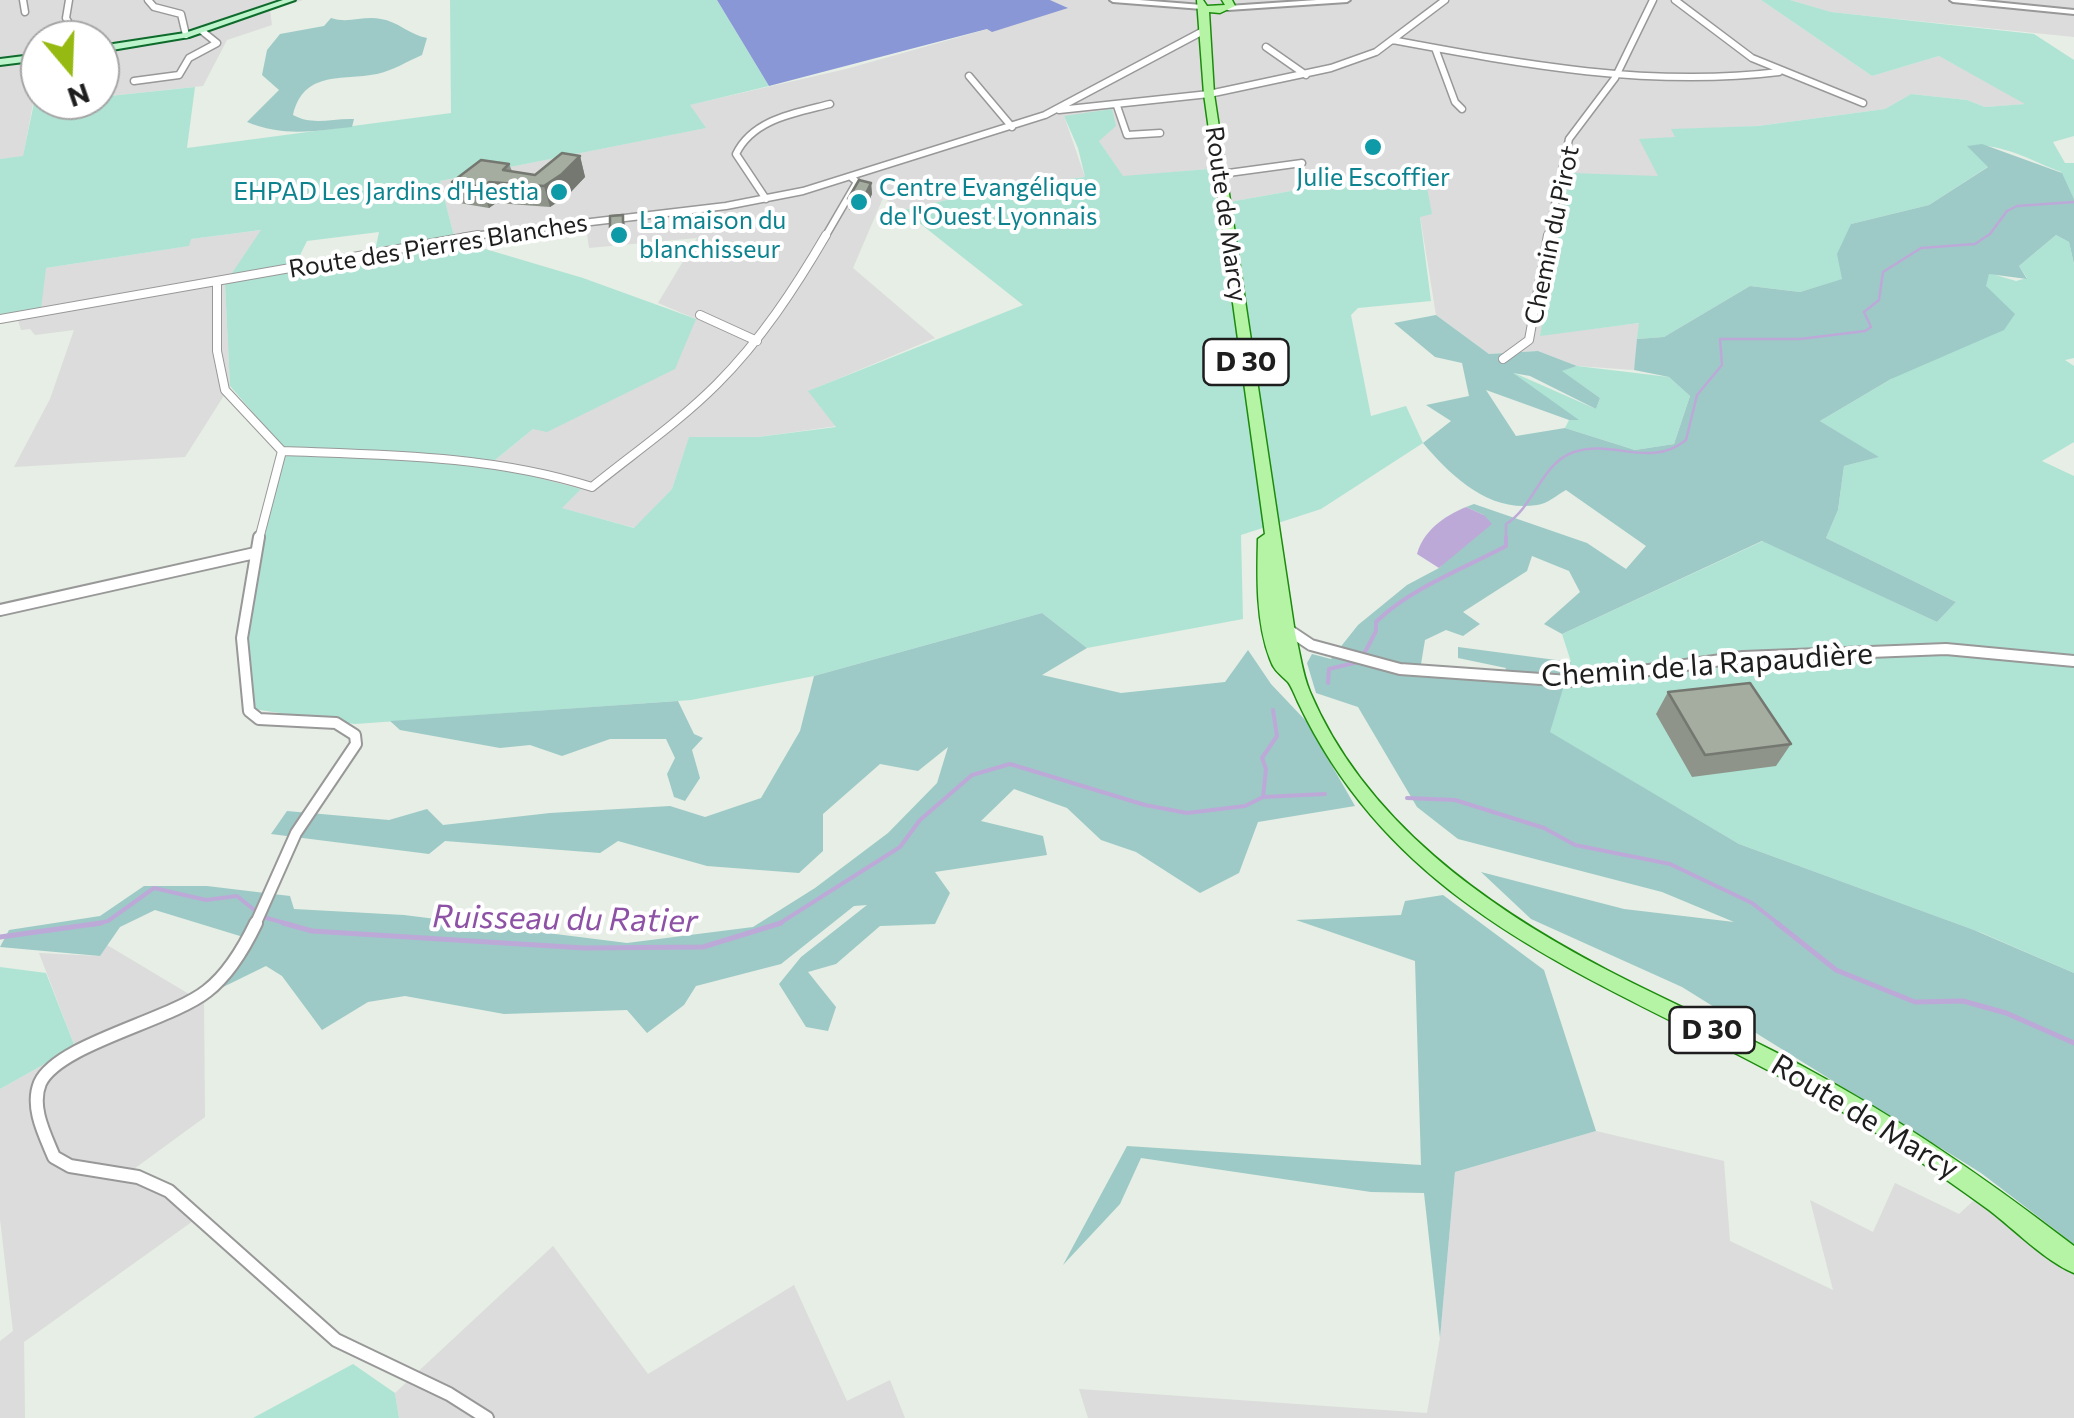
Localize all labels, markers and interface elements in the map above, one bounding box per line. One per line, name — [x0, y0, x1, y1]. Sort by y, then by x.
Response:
north arrow — [20, 20, 120, 120]
text: N — [64, 77, 95, 116]
street label: Route de Marcy — [1199, 124, 1253, 304]
marker: Julie Escoffier — [1362, 136, 1384, 158]
street label: Chemin du Pirot — [1518, 143, 1586, 327]
place label: Julie Escoffier — [1296, 163, 1450, 193]
place label: Centre Evangélique de l'Ouest Lyonnais — [879, 173, 1097, 232]
place label: EHPAD Les Jardins d'Hestia — [233, 177, 539, 207]
marker: EHPAD Les Jardins d'Hestia — [548, 181, 570, 203]
marker: Centre Evangélique de l'Ouest Lyonnais — [848, 191, 870, 213]
place label: La maison du blanchisseur — [639, 206, 786, 265]
street label: Route des Pierres Blanches — [287, 208, 589, 284]
marker: La maison du blanchisseur — [608, 224, 630, 246]
road number: D 30 — [1204, 339, 1288, 385]
street label: Chemin de la Rapaudière — [1540, 635, 1874, 695]
water label: Ruisseau du Ratier — [432, 897, 698, 941]
road number: D 30 — [1670, 1007, 1754, 1053]
street label: Route de Marcy — [1765, 1047, 1965, 1187]

